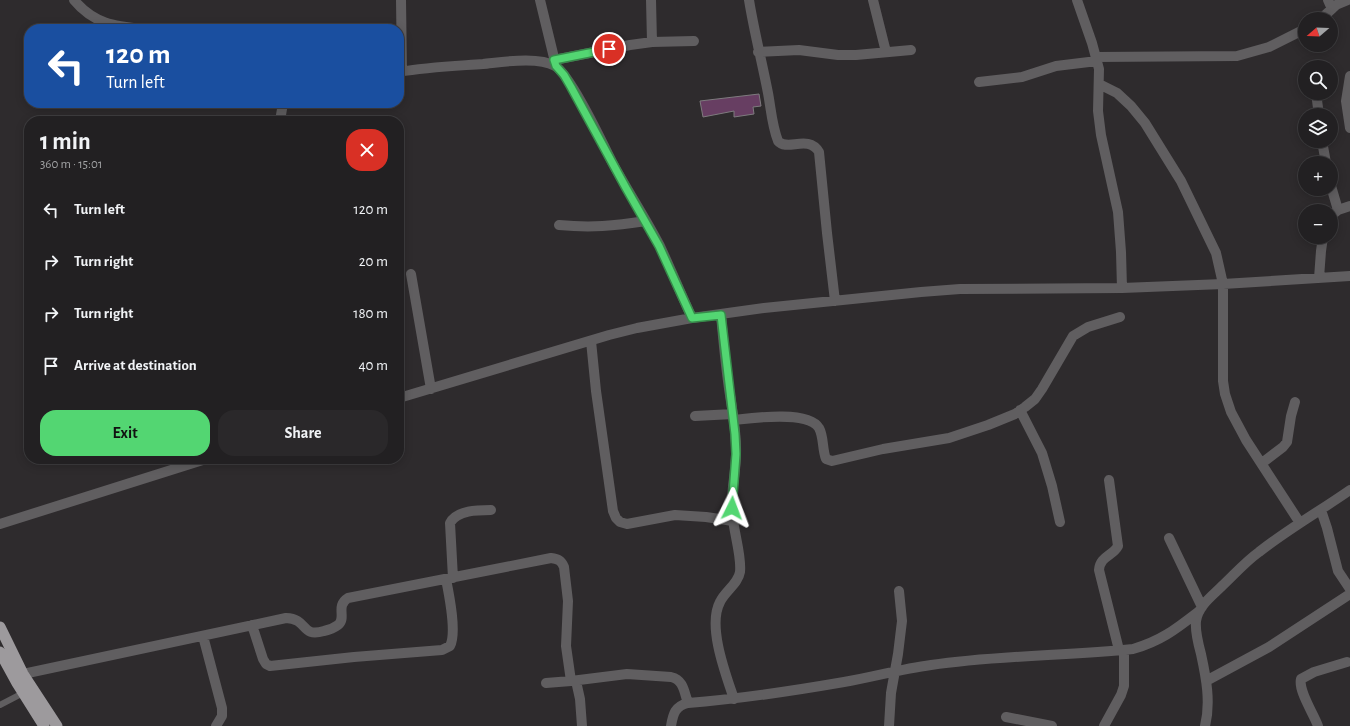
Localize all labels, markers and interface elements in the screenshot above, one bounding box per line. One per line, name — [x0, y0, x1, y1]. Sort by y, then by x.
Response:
north arrow — [1298, 12, 1338, 52]
map controls — [1298, 12, 1338, 244]
pin — [592, 32, 626, 66]
icon: arrive — [598, 38, 620, 60]
icon: left — [40, 40, 92, 92]
text: 120 m — [106, 41, 171, 69]
button: search — [1298, 60, 1338, 100]
text: Turn left — [106, 74, 165, 92]
button: layers — [1298, 108, 1338, 148]
button: close — [346, 129, 388, 171]
text: 1 min — [40, 130, 91, 154]
button: + — [1298, 156, 1338, 196]
text: 360 m · 15:01 — [40, 158, 102, 171]
icon: left — [40, 199, 62, 221]
text: Turn left — [74, 202, 125, 217]
text: 120 m — [354, 202, 388, 217]
button: − — [1298, 204, 1338, 244]
icon: right — [40, 251, 62, 273]
text: Turn right — [74, 254, 133, 269]
text: 20 m — [359, 254, 388, 269]
icon: right — [40, 303, 62, 325]
text: Turn right — [74, 306, 133, 321]
text: 180 m — [353, 306, 388, 321]
icon: arrive — [40, 355, 62, 377]
text: Arrive at destination — [74, 358, 197, 373]
text: 40 m — [358, 358, 388, 373]
button: Exit — [40, 410, 210, 456]
button: Share — [218, 410, 388, 456]
position arrow — [711, 487, 753, 529]

